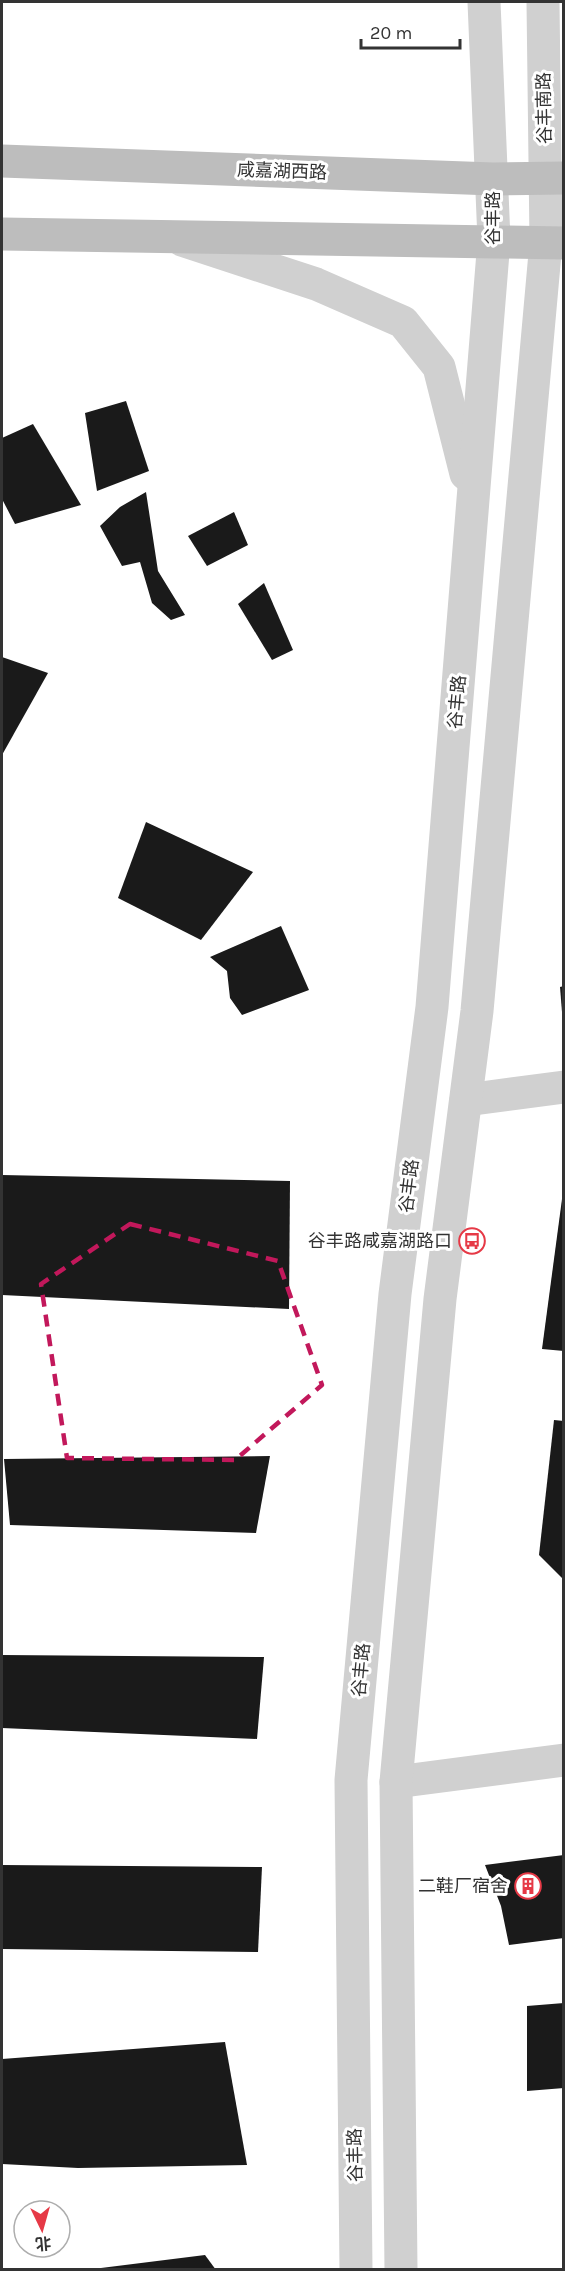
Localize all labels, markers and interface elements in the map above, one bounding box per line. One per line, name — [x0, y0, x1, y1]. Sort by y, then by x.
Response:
scale bar — [361, 12, 460, 50]
text: 20 m — [370, 22, 412, 44]
street label: 谷丰南路 — [532, 72, 556, 144]
street label: 咸嘉湖西路 — [237, 158, 327, 184]
street label: 谷丰路 — [482, 191, 504, 245]
street label: 谷丰路 — [444, 674, 470, 730]
street label: 谷丰路 — [395, 1158, 423, 1214]
bus stop icon: 谷丰路咸嘉湖路口 — [457, 1226, 487, 1256]
place label: 谷丰路咸嘉湖路口 — [308, 1230, 452, 1252]
street label: 谷丰路 — [348, 1642, 374, 1698]
building icon: 二鞋厂宿舍 — [513, 1871, 543, 1901]
place label: 二鞋厂宿舍 — [418, 1875, 508, 1897]
street label: 谷丰路 — [344, 2128, 366, 2182]
north arrow — [12, 2199, 72, 2259]
text: 北 — [34, 2233, 52, 2254]

